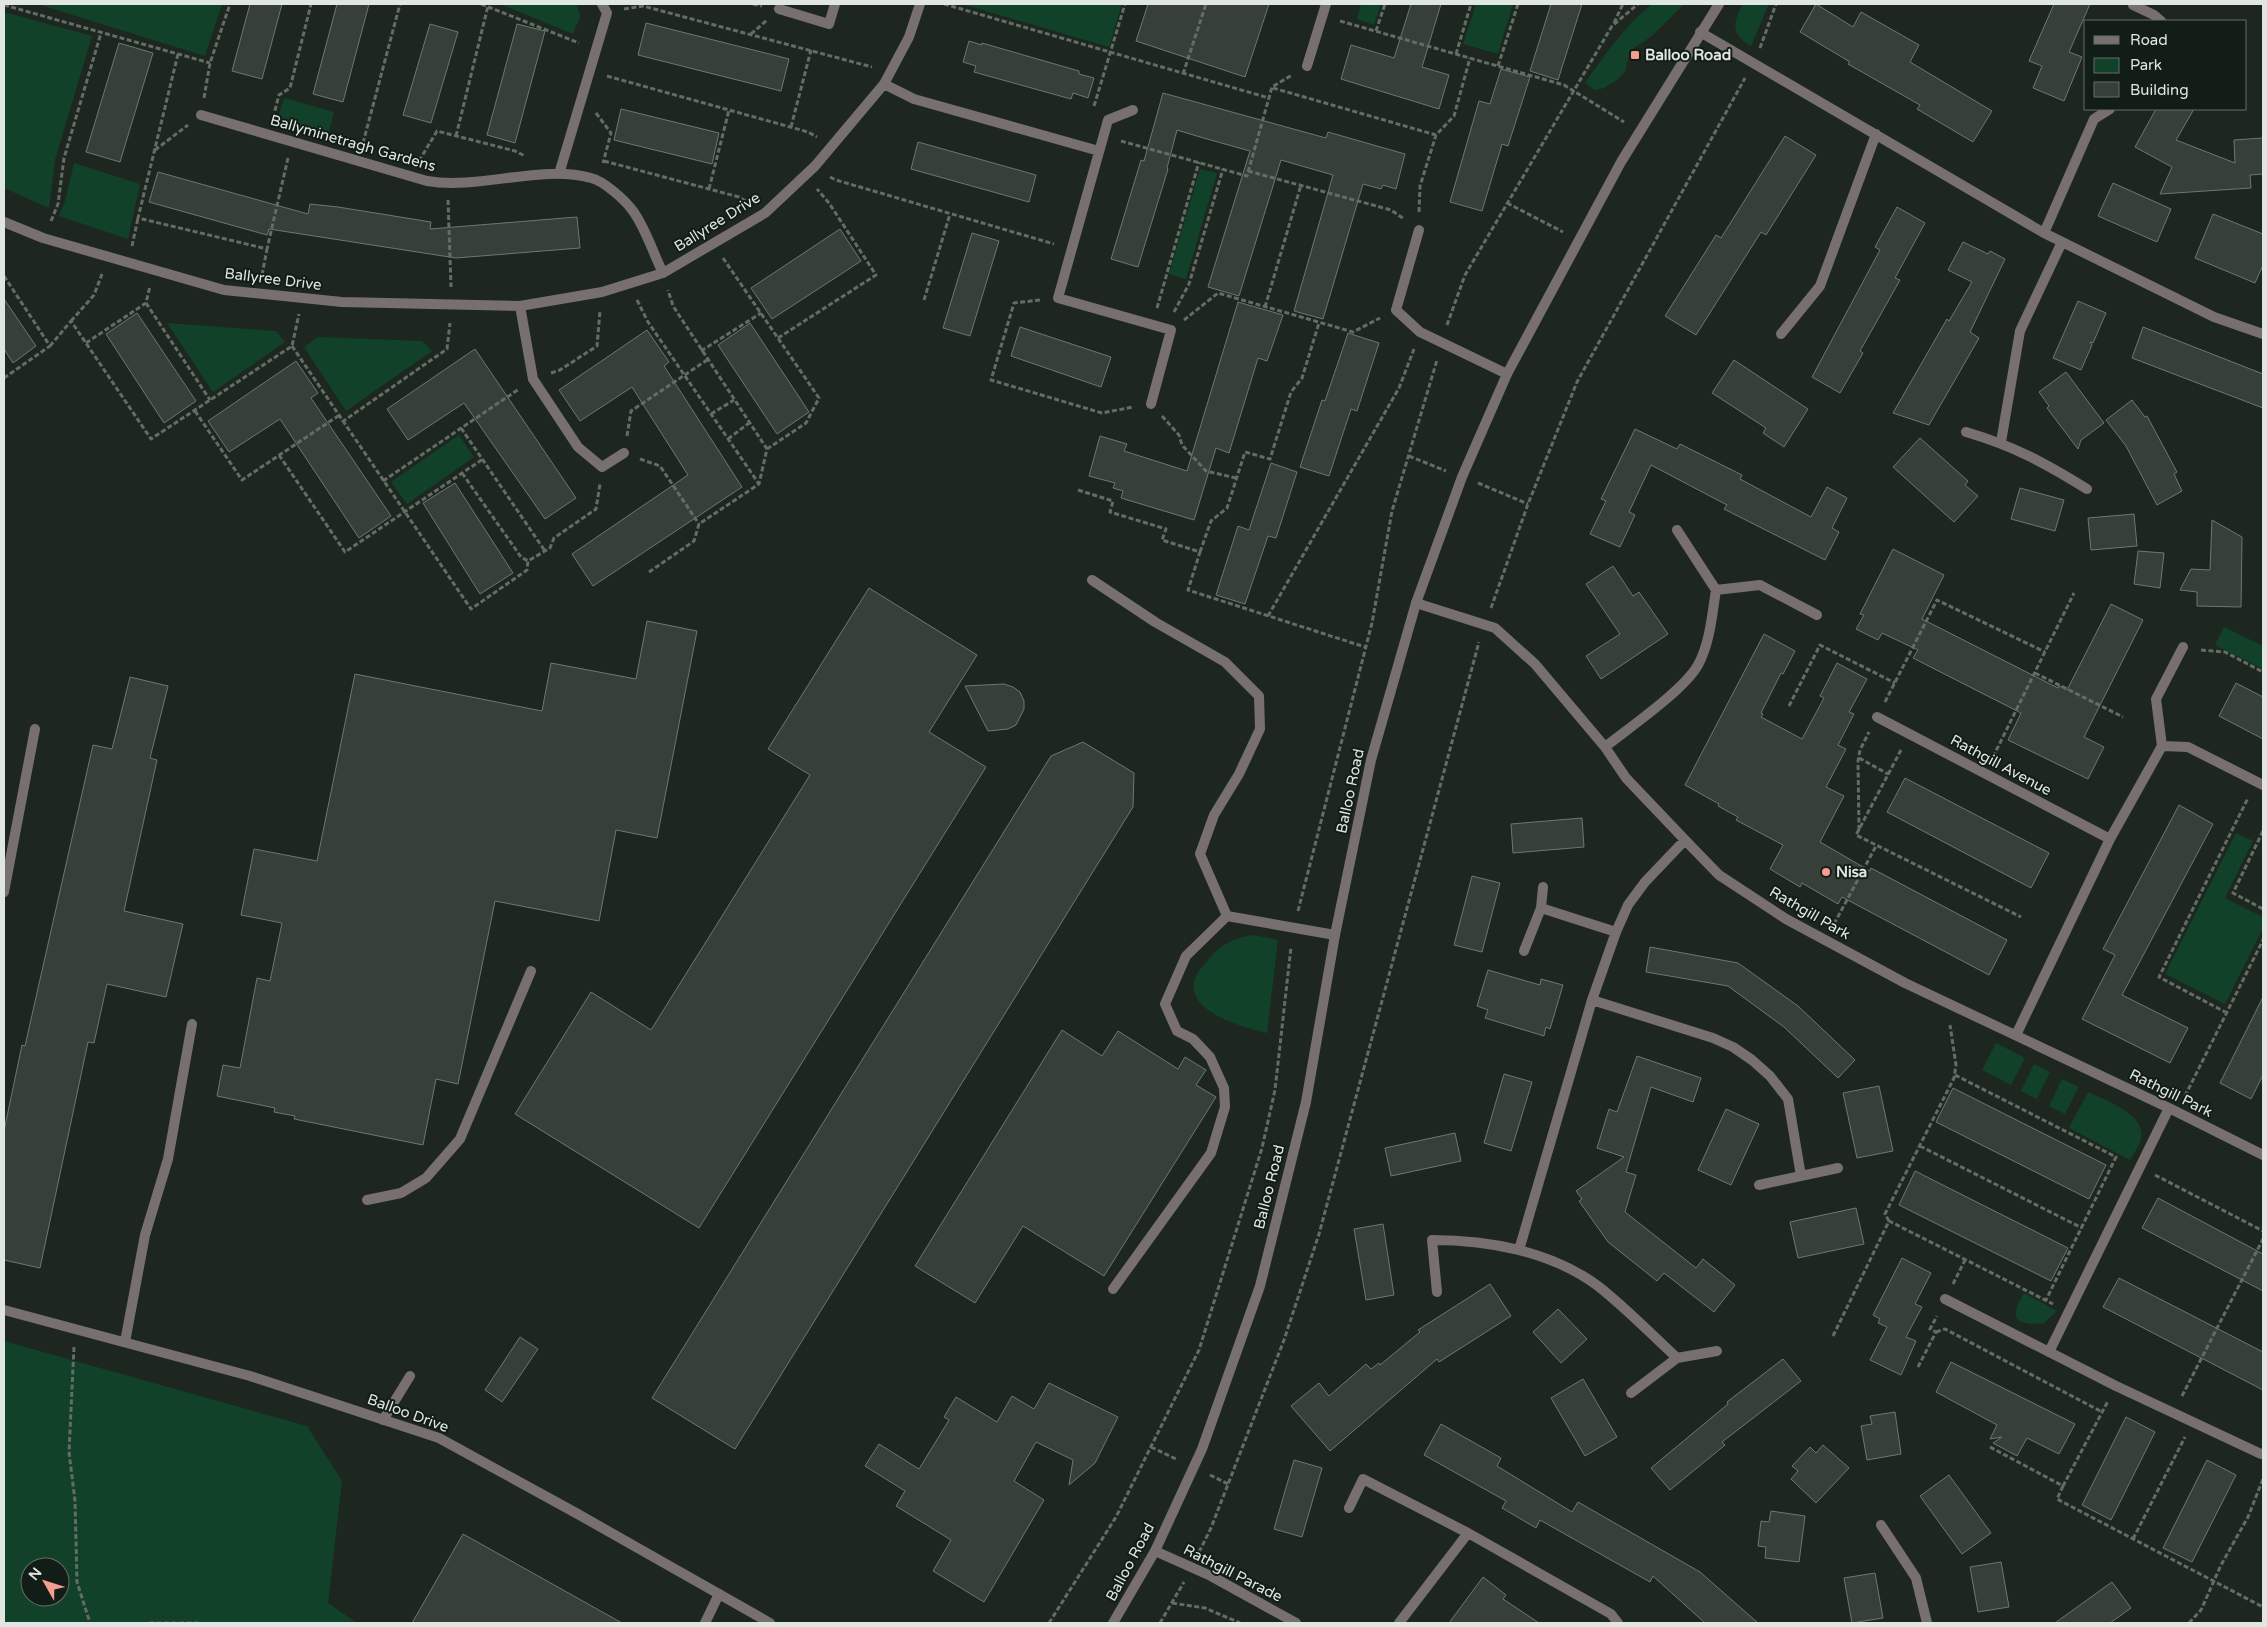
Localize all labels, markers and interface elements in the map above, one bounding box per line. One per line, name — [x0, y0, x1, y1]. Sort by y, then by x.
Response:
legend — [2084, 20, 2247, 110]
text: Road — [2130, 31, 2168, 49]
place label: Balloo Road — [1645, 46, 1731, 64]
marker: Balloo Road — [1629, 49, 1641, 61]
text: Park — [2130, 56, 2162, 74]
text: Building — [2130, 81, 2189, 99]
street label: Ballyminetragh Gardens — [268, 111, 438, 175]
street label: Ballyree Drive — [671, 188, 763, 256]
street label: Ballyree Drive — [223, 264, 323, 294]
street label: Rathgill Avenue — [1947, 731, 2055, 799]
street label: Balloo Road — [1332, 747, 1368, 835]
place label: Nisa — [1836, 863, 1867, 881]
marker: Nisa — [1820, 866, 1832, 878]
street label: Rathgill Park — [1766, 883, 1854, 943]
street label: Rathgill Park — [2126, 1065, 2216, 1121]
street label: Balloo Road — [1250, 1143, 1288, 1231]
street label: Balloo Drive — [365, 1390, 451, 1436]
street label: Balloo Road — [1102, 1520, 1158, 1604]
street label: Rathgill Parade — [1181, 1540, 1285, 1606]
north arrow — [20, 1557, 70, 1607]
text: N — [25, 1564, 45, 1584]

